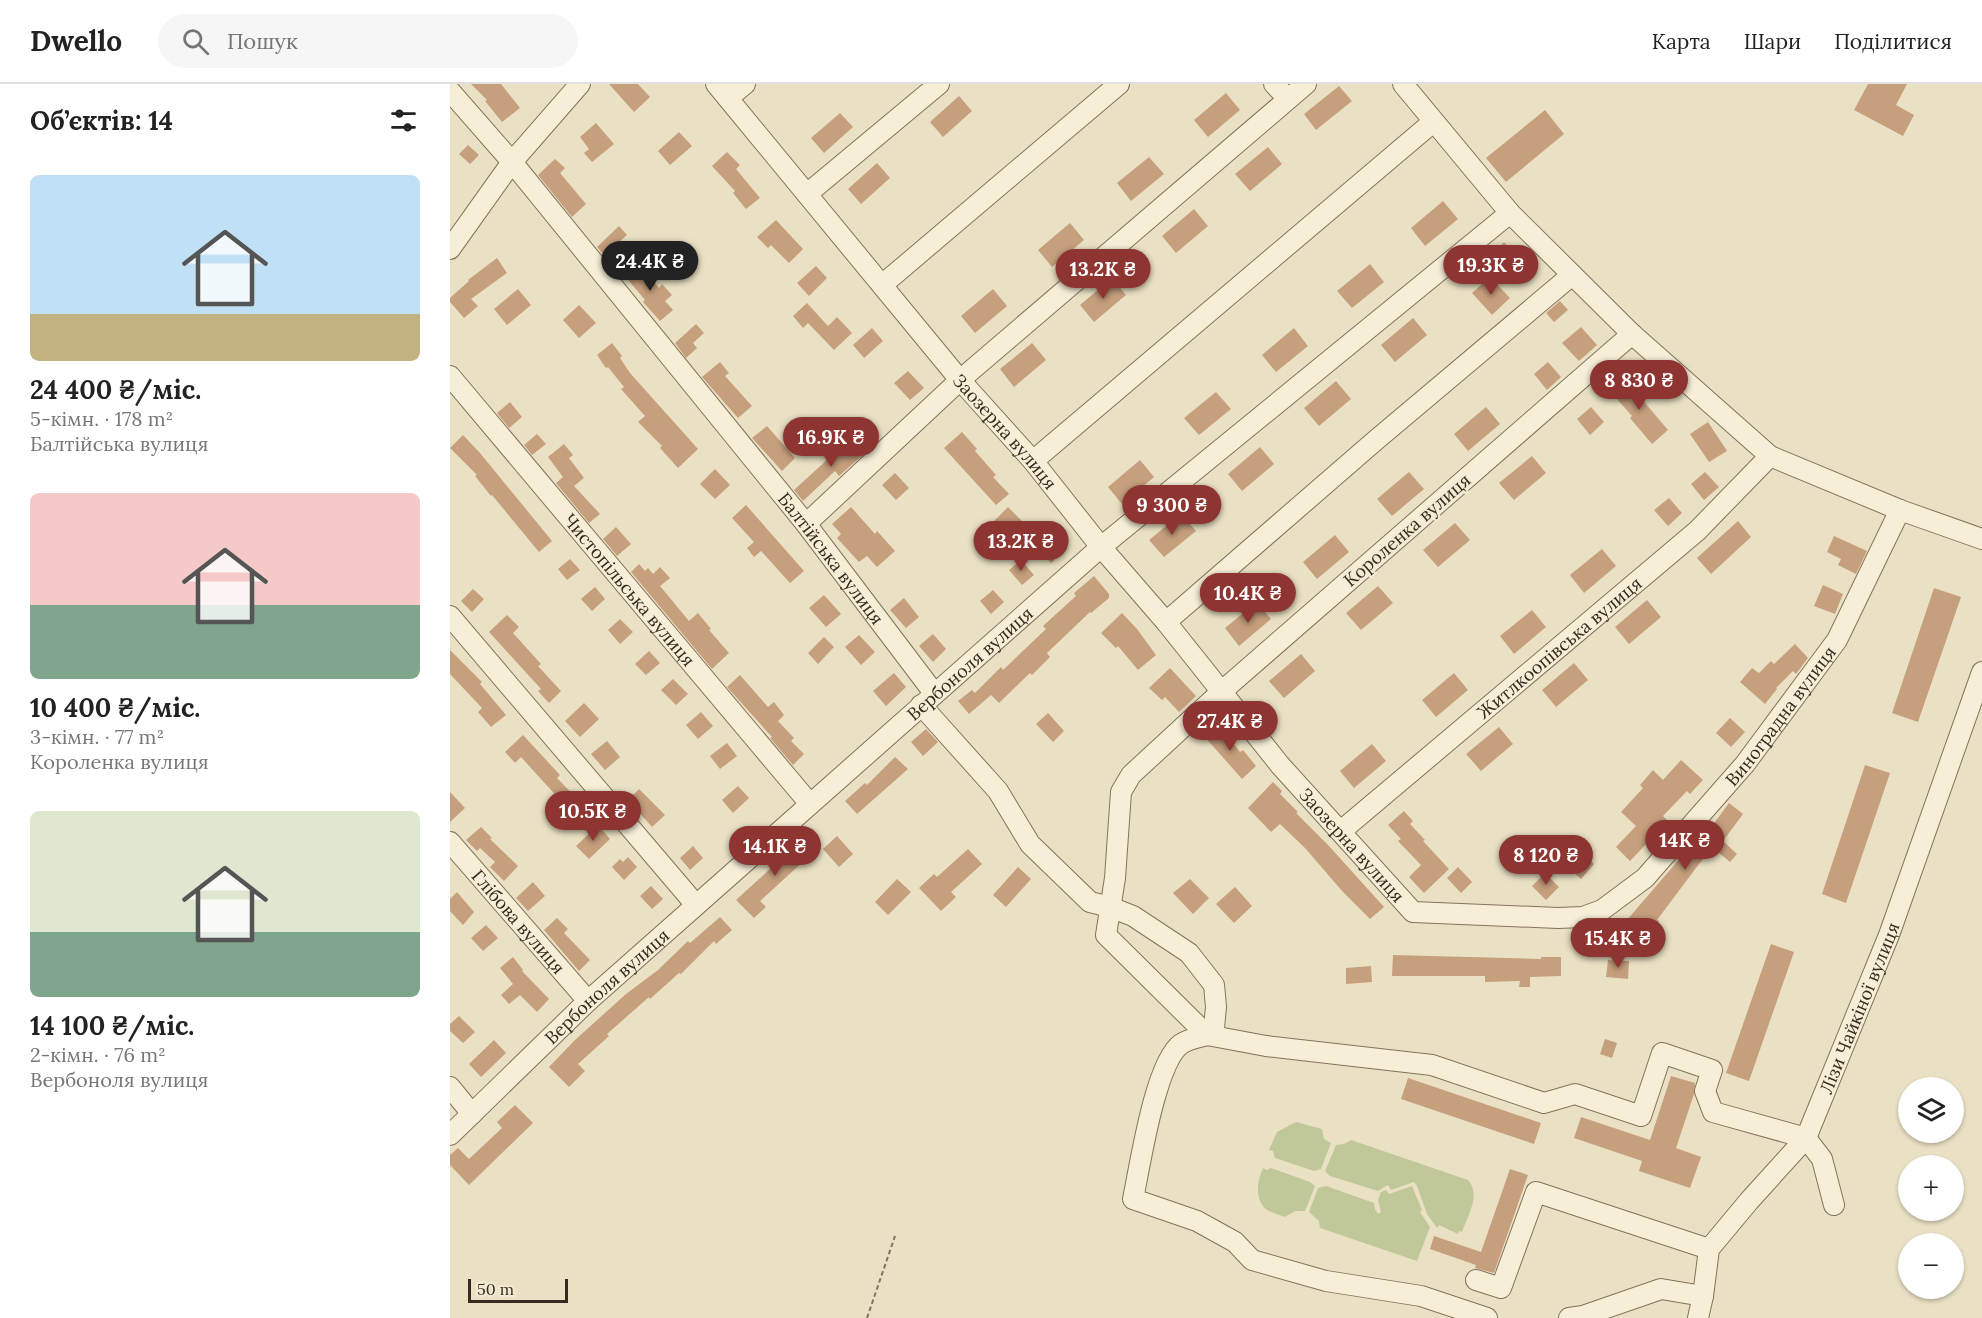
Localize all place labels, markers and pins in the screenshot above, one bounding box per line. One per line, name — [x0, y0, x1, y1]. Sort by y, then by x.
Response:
pin: 24.4K ₴ — [595, 241, 705, 292]
pin: 19.3K ₴ — [1436, 245, 1546, 296]
pin: 13.2K ₴ — [1048, 249, 1158, 300]
pin: 8 830 ₴ — [1584, 360, 1694, 411]
pin: 16.9K ₴ — [776, 417, 886, 468]
pin: 9 300 ₴ — [1117, 485, 1227, 536]
pin: 13.2K ₴ — [966, 521, 1076, 572]
pin: 10.4K ₴ — [1193, 573, 1303, 624]
pin: 27.4K ₴ — [1175, 701, 1285, 752]
pin: 10.5K ₴ — [538, 791, 648, 842]
pin: 14K ₴ — [1643, 820, 1727, 871]
pin: 14.1K ₴ — [720, 826, 830, 877]
pin: 8 120 ₴ — [1491, 835, 1601, 886]
pin: 15.4K ₴ — [1563, 918, 1673, 969]

